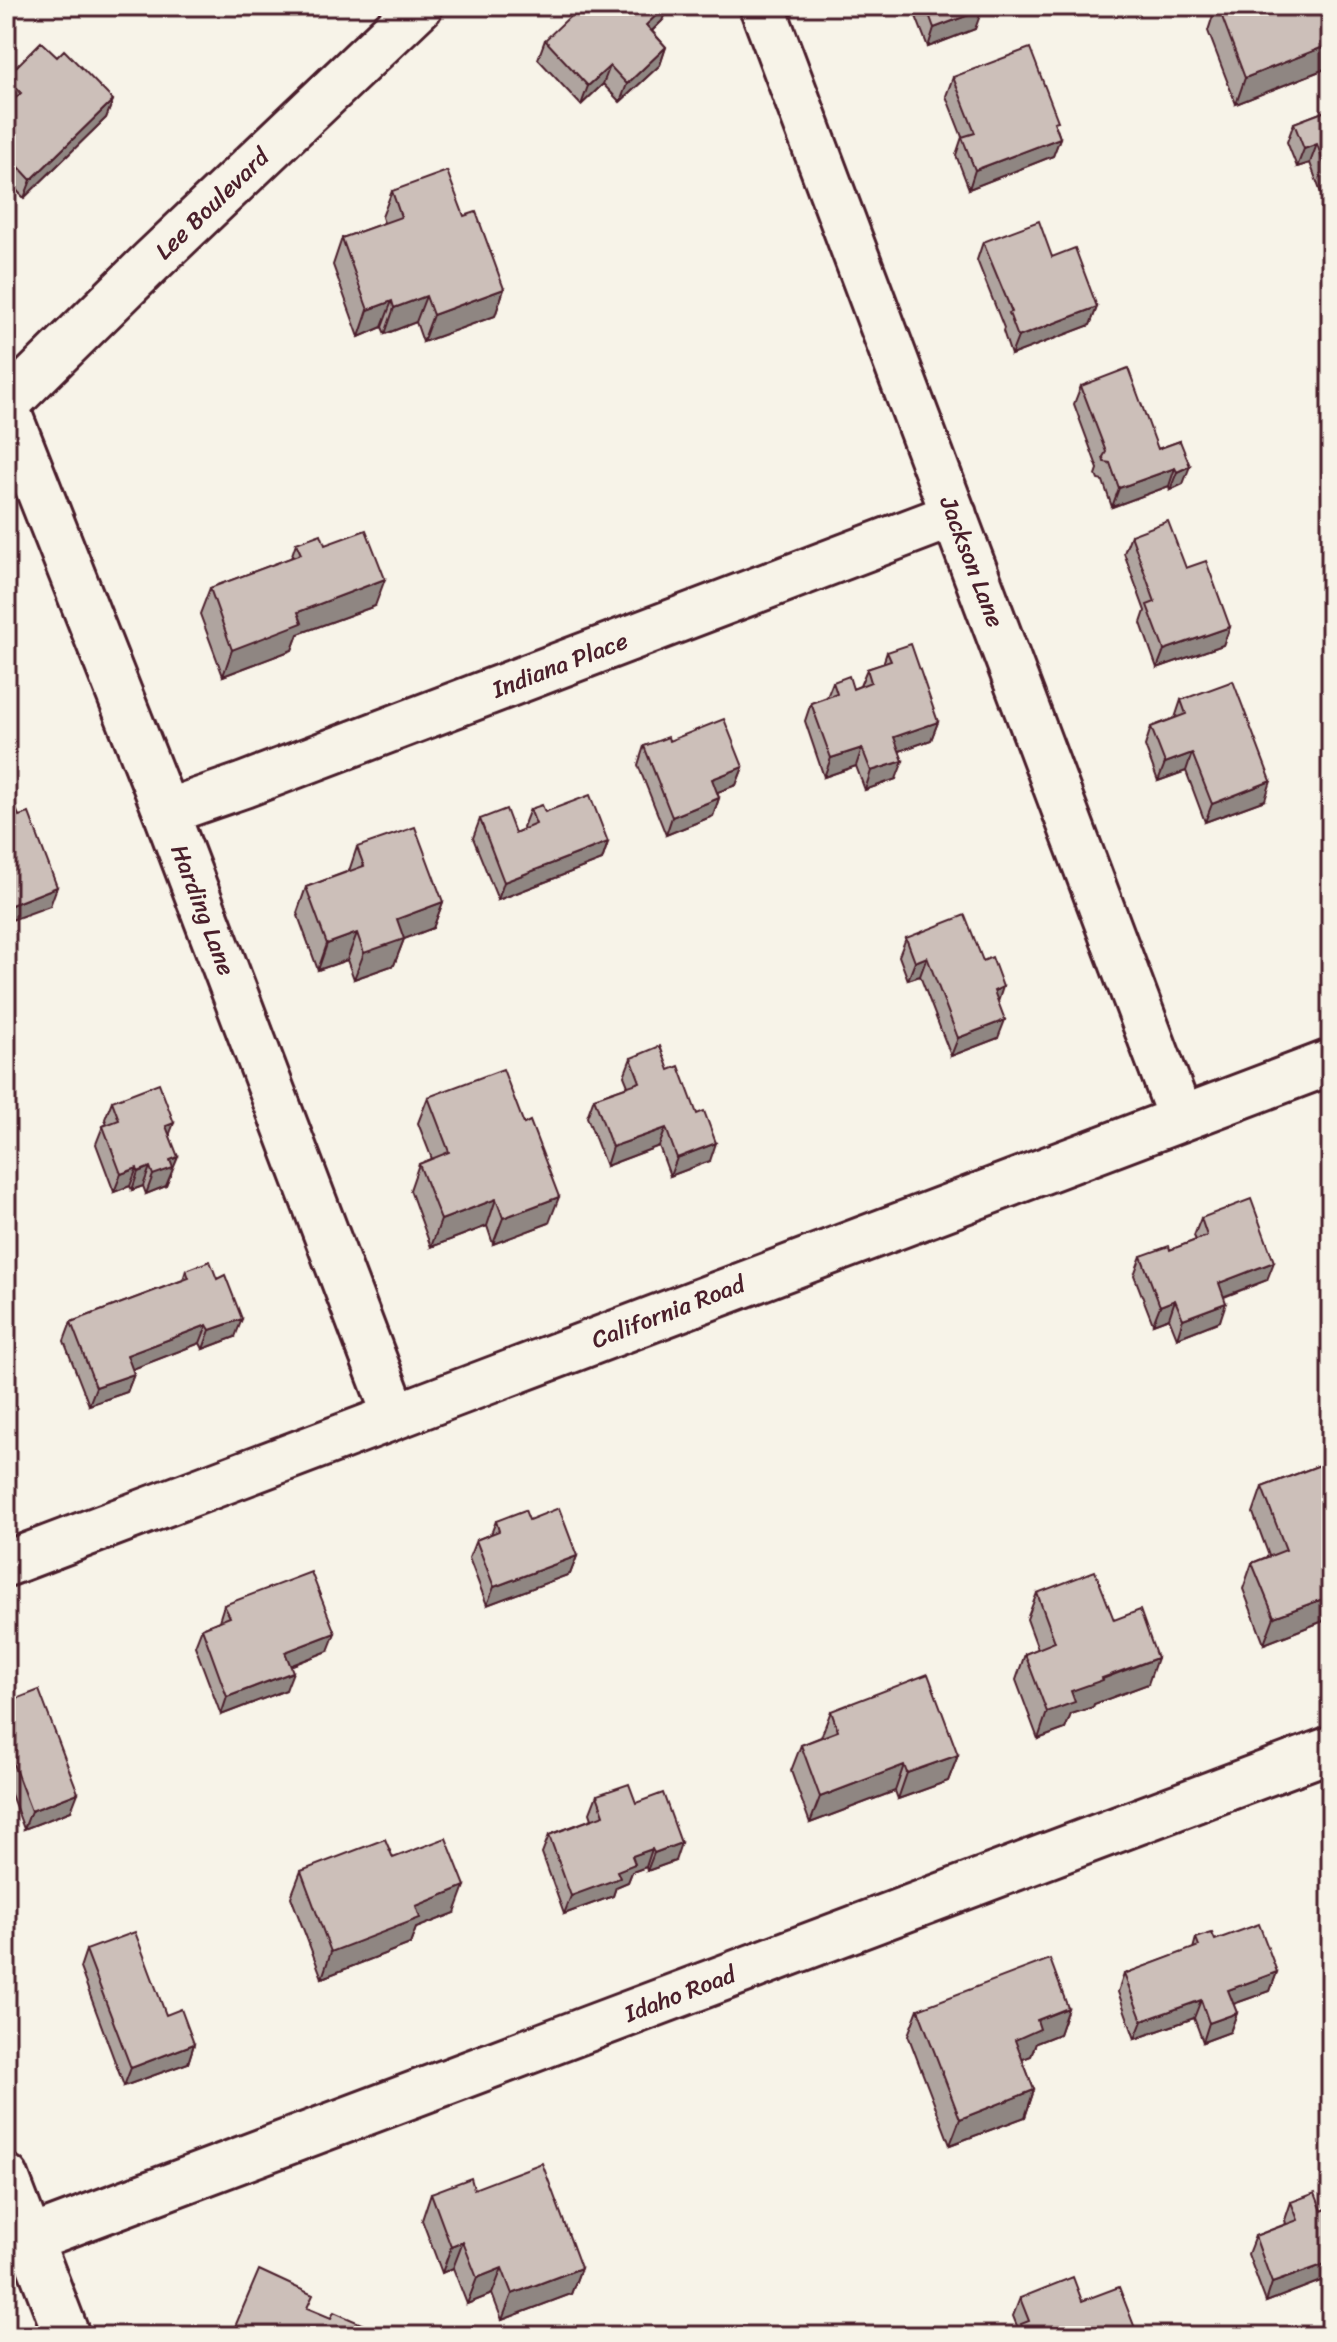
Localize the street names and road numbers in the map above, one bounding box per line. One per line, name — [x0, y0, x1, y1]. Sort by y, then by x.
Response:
street label: Lee Boulevard — [145, 136, 281, 270]
street label: Jackson Lane — [927, 489, 1016, 634]
street label: Indiana Place — [485, 620, 634, 711]
street label: Harding Lane — [159, 838, 247, 982]
street label: California Road — [585, 1263, 753, 1361]
street label: Idaho Road — [617, 1953, 743, 2035]

